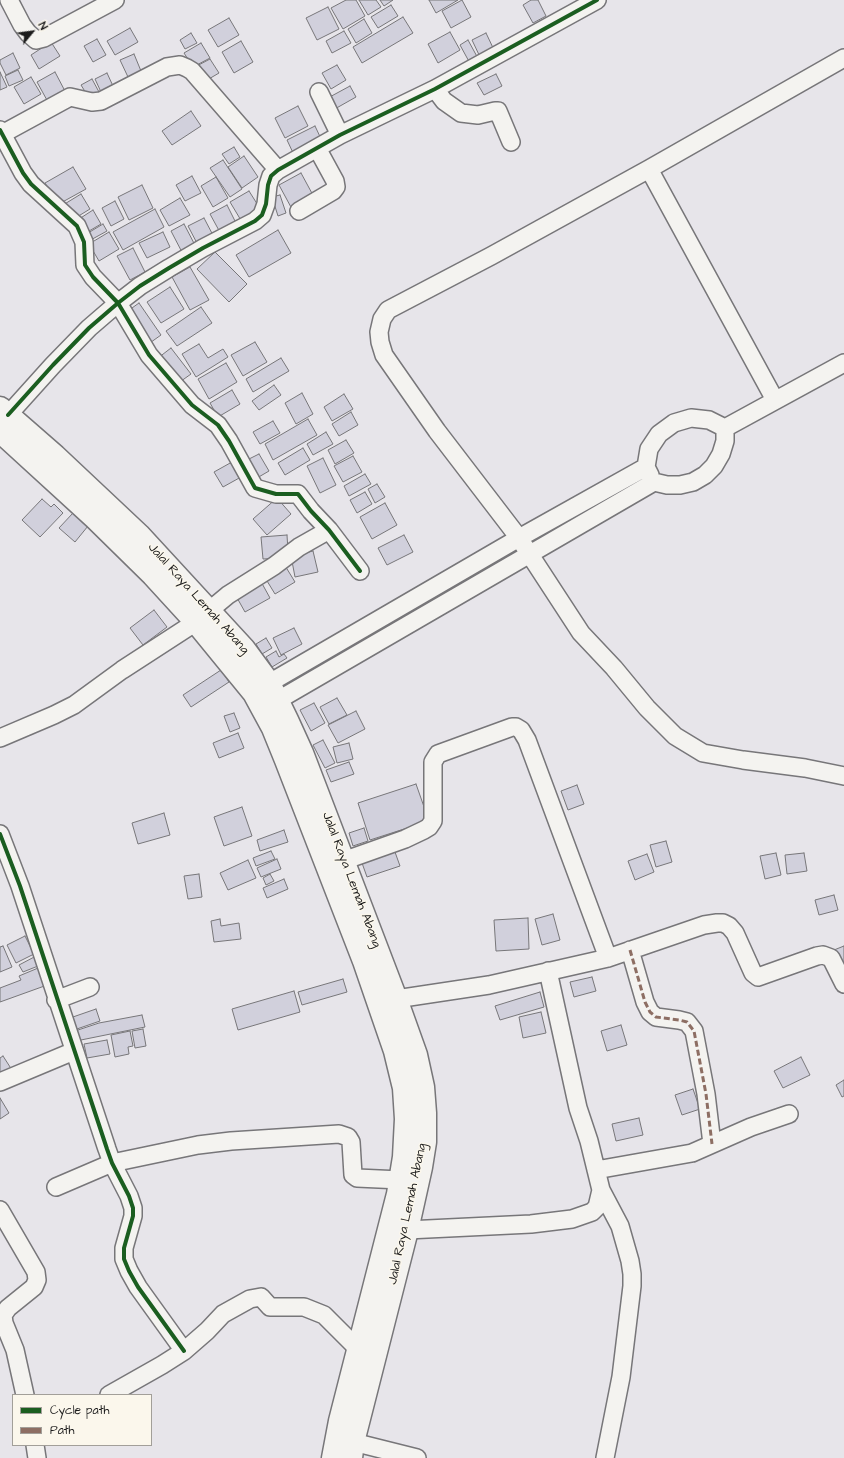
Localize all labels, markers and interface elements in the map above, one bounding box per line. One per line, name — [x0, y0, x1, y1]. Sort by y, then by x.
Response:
north arrow — [12, 12, 52, 52]
text: N — [35, 19, 51, 33]
street label: Jalal Raya Lemah Abang — [144, 540, 252, 658]
street label: Jalal Raya Lemah Abang — [318, 810, 384, 950]
street label: Jalal Raya Lemah Abang — [385, 1142, 431, 1286]
legend — [12, 1394, 152, 1446]
text: Cycle path — [50, 1402, 109, 1419]
text: Path — [50, 1422, 75, 1439]

